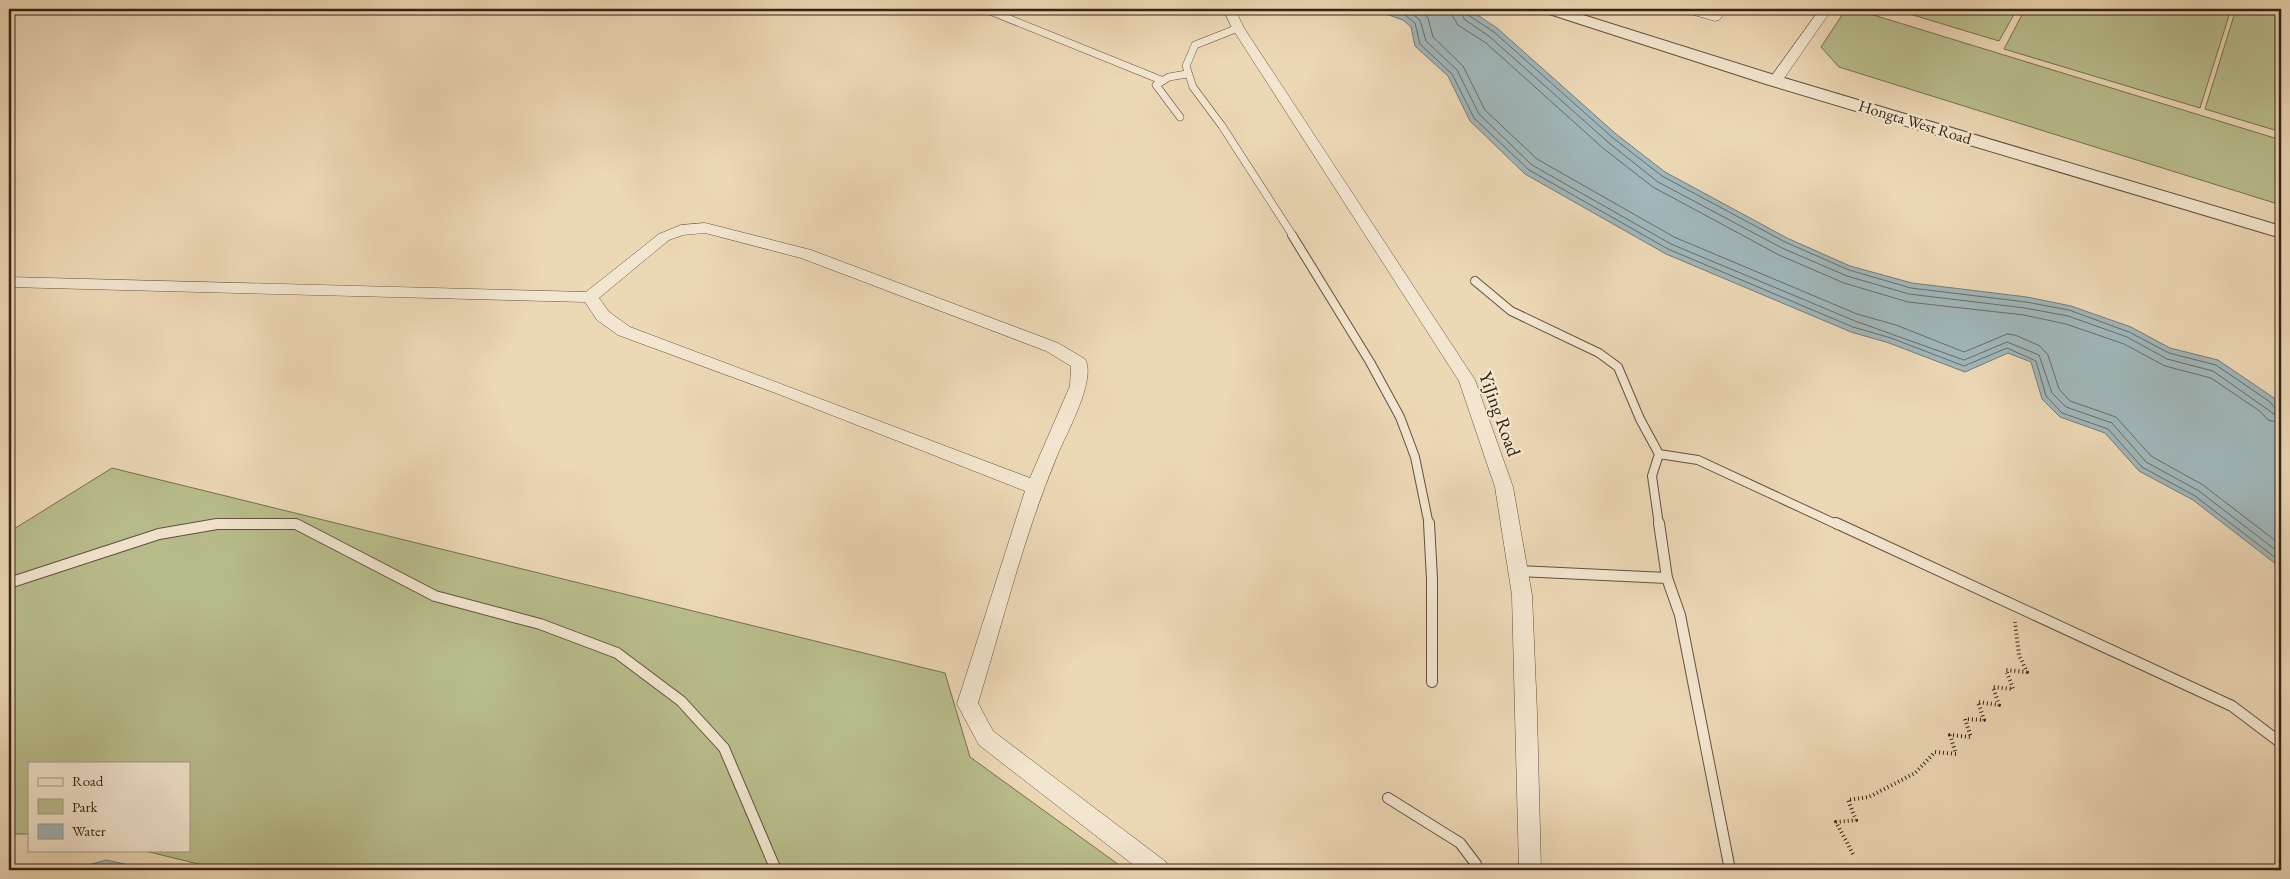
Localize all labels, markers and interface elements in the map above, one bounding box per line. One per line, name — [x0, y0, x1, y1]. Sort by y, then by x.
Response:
street label: Hongta West Road — [1856, 95, 1975, 149]
street label: YiJing Road — [1473, 368, 1527, 460]
legend — [28, 762, 190, 852]
text: Road — [72, 771, 104, 790]
text: Park — [72, 797, 99, 816]
text: Water — [72, 821, 106, 840]

